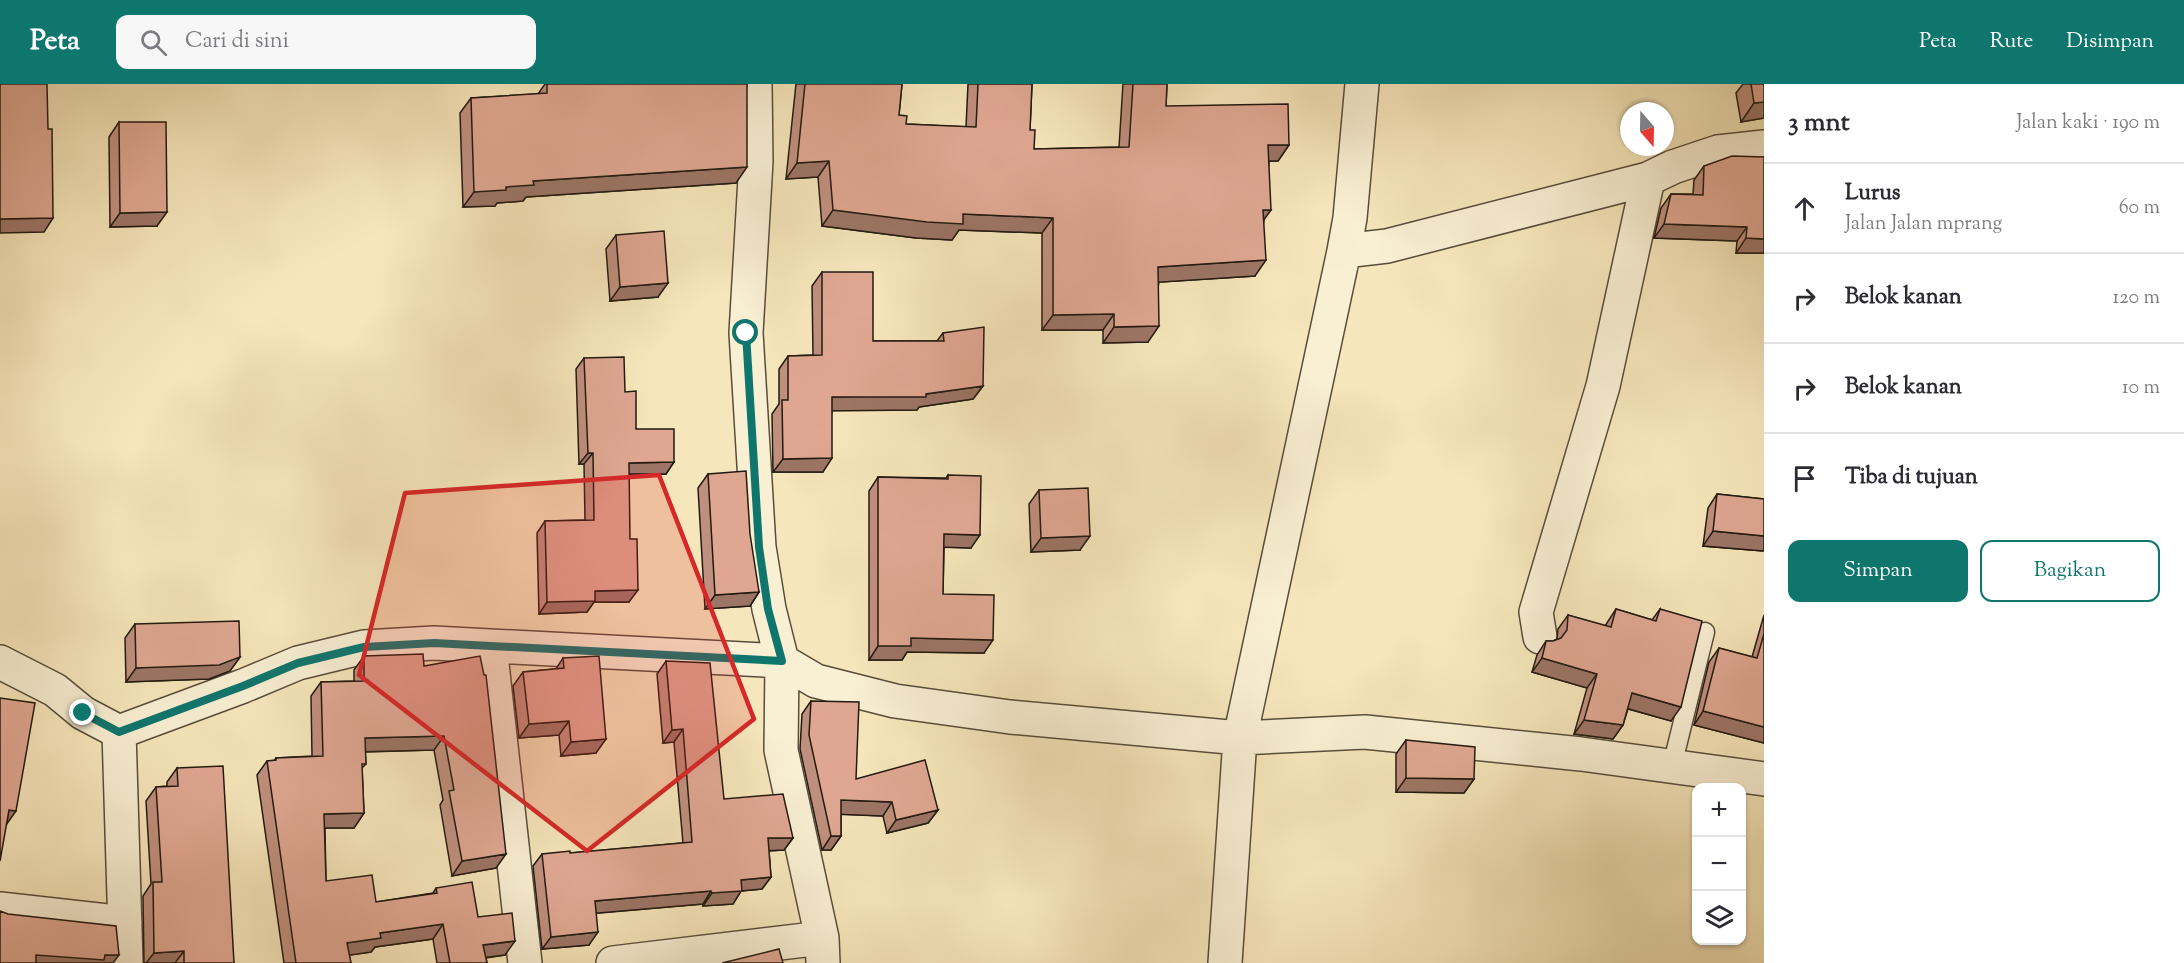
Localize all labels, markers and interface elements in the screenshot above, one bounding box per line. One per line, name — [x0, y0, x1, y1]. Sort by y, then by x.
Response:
search box — [116, 15, 536, 69]
text: Peta — [30, 22, 80, 62]
icon: search — [137, 26, 170, 59]
text: Cari di sini — [185, 26, 289, 58]
text: Peta — [1919, 27, 1957, 57]
text: Rute — [1990, 27, 2033, 57]
text: Disimpan — [2066, 27, 2154, 57]
north arrow — [1620, 102, 1674, 156]
text: 3 mnt — [1788, 105, 1850, 142]
text: Jalan kaki · 190 m — [2016, 109, 2160, 138]
text: Lurus — [1845, 178, 1901, 210]
icon: ahead — [1788, 192, 1821, 225]
text: 60 m — [2119, 194, 2160, 223]
text: Jalan Jalan mprang — [1845, 210, 2002, 239]
icon: right — [1788, 282, 1821, 315]
text: Belok kanan — [1845, 282, 1962, 314]
text: 120 m — [2112, 284, 2160, 313]
route start — [732, 319, 758, 345]
icon: right — [1788, 372, 1821, 405]
text: Belok kanan — [1845, 372, 1962, 404]
text: 10 m — [2122, 374, 2160, 403]
icon: arrive — [1788, 462, 1821, 495]
text: Tiba di tujuan — [1845, 462, 1978, 494]
button: Simpan — [1788, 540, 1968, 602]
button: Bagikan — [1980, 540, 2160, 602]
route end — [69, 699, 95, 725]
map controls — [1692, 783, 1746, 945]
button: + — [1692, 783, 1746, 837]
button: − — [1692, 837, 1746, 891]
button: layers — [1692, 891, 1746, 945]

